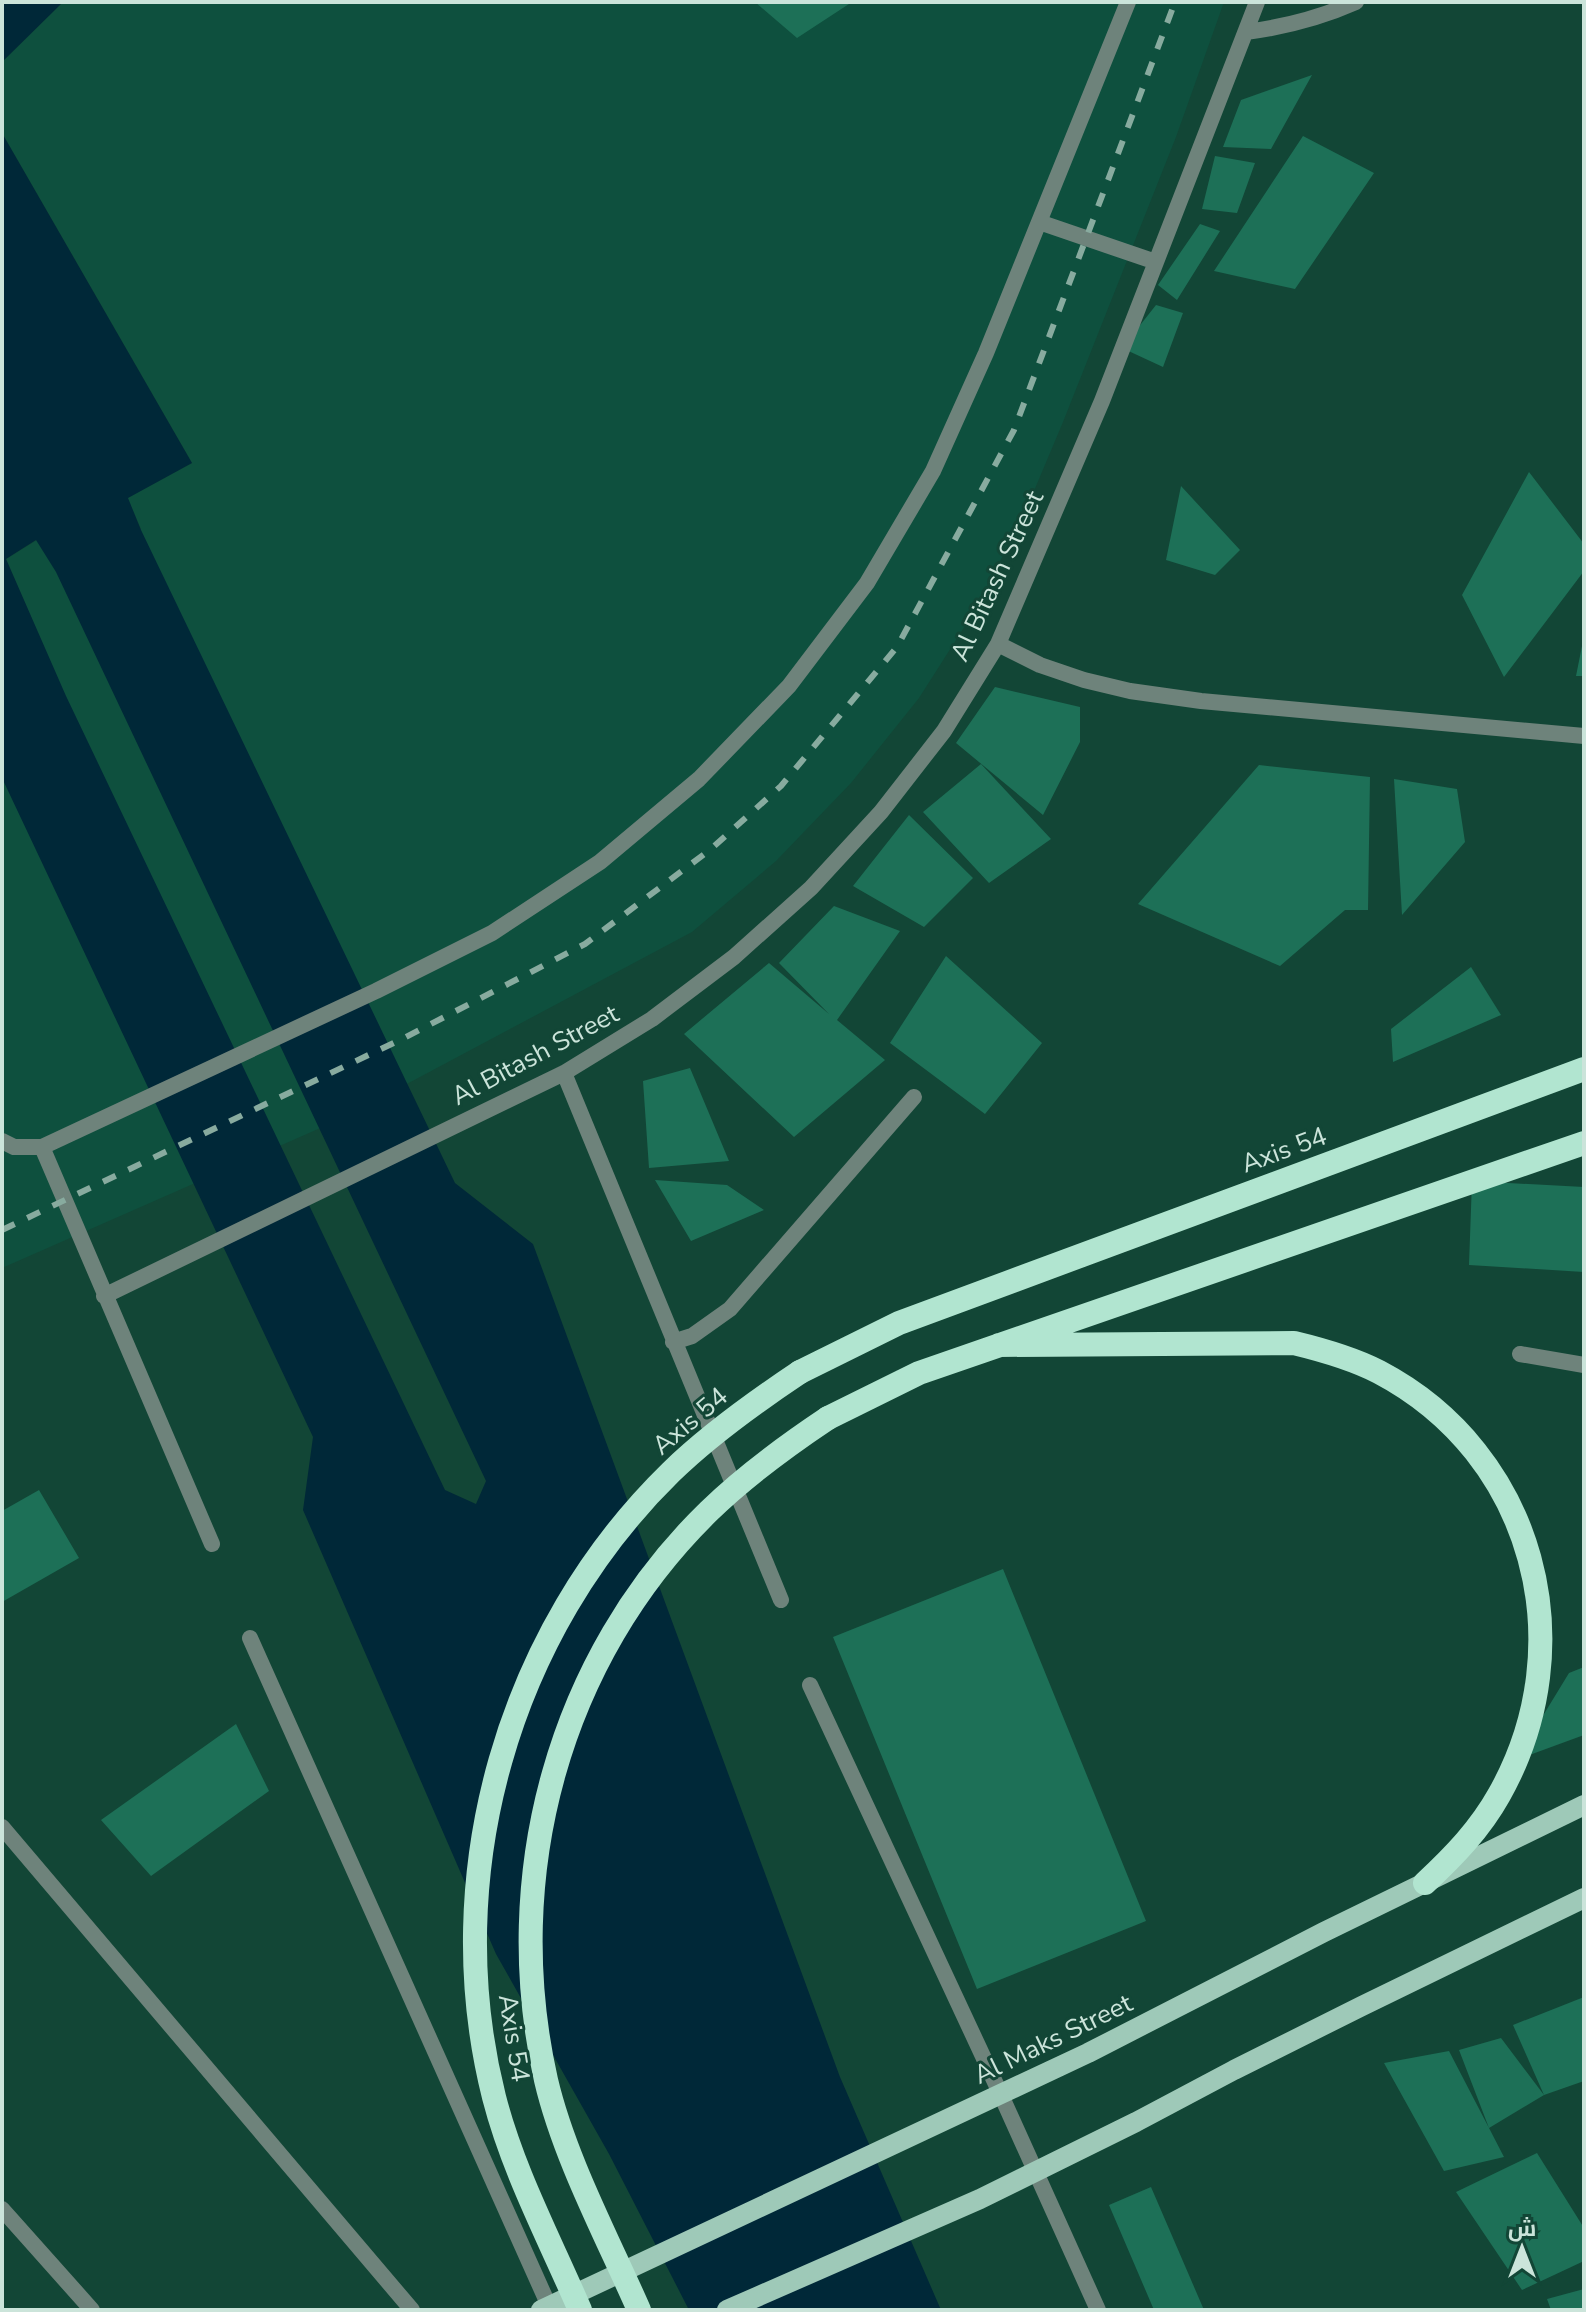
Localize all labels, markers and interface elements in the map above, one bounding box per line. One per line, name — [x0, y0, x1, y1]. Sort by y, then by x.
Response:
street label: Al Bitash Street — [942, 484, 1052, 667]
street label: Al Bitash Street — [445, 996, 626, 1114]
street label: Axis 54 — [1236, 1118, 1332, 1182]
street label: Axis 54 — [645, 1379, 735, 1463]
street label: Al Maks Street — [968, 1985, 1139, 2092]
street label: Axis 54 — [490, 1992, 538, 2084]
north arrow — [1482, 2208, 1562, 2288]
text: ش — [1508, 2214, 1536, 2244]

